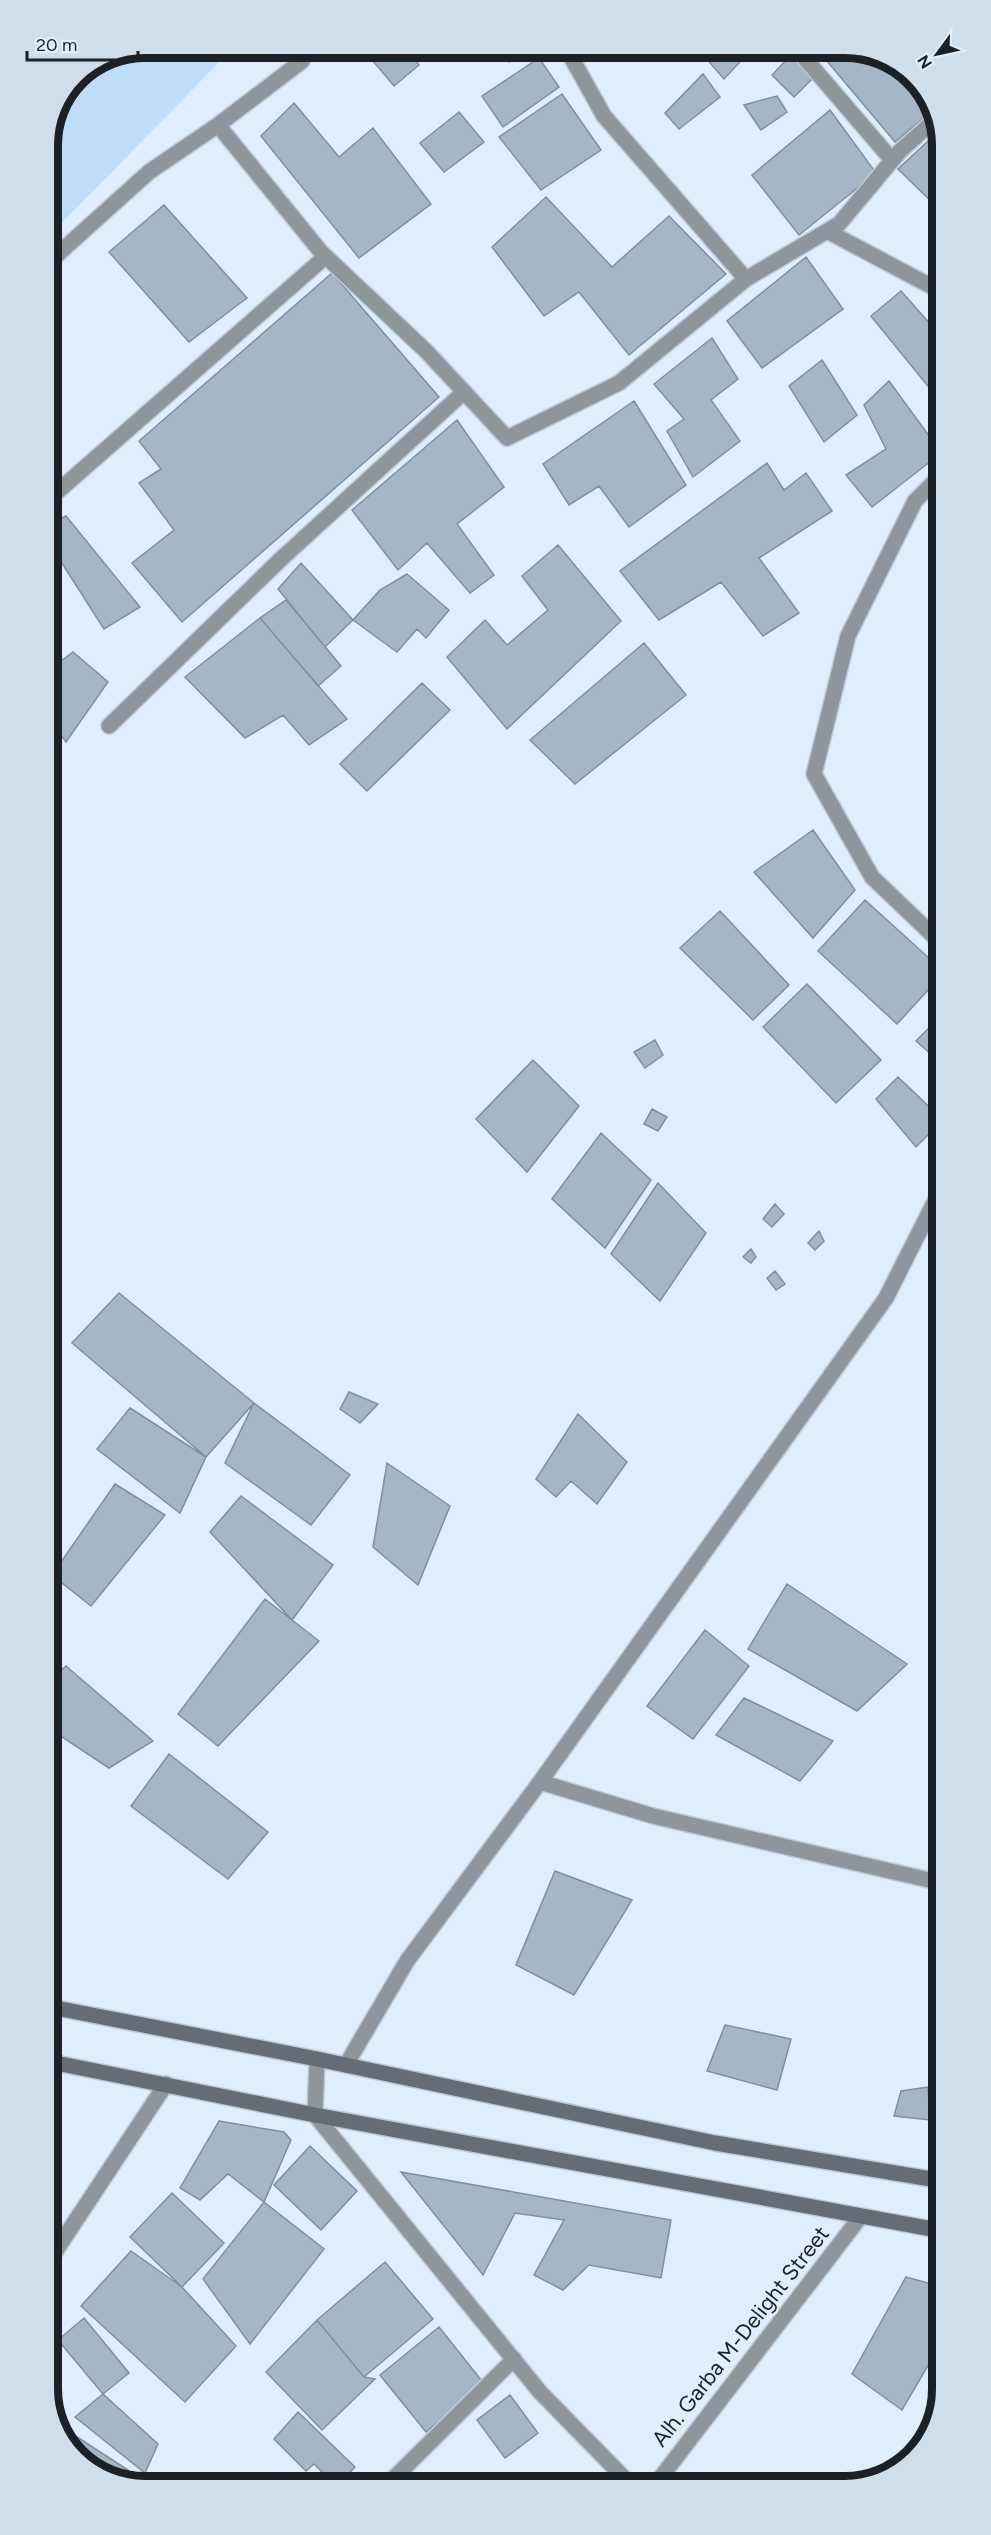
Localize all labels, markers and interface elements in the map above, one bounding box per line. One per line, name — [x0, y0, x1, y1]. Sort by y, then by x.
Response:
scale bar — [27, 24, 138, 62]
north arrow — [907, 24, 967, 84]
text: 20 m — [36, 34, 77, 56]
text: N — [914, 52, 936, 72]
street label: Alh. Garba M-Delight Street — [646, 2221, 835, 2452]

